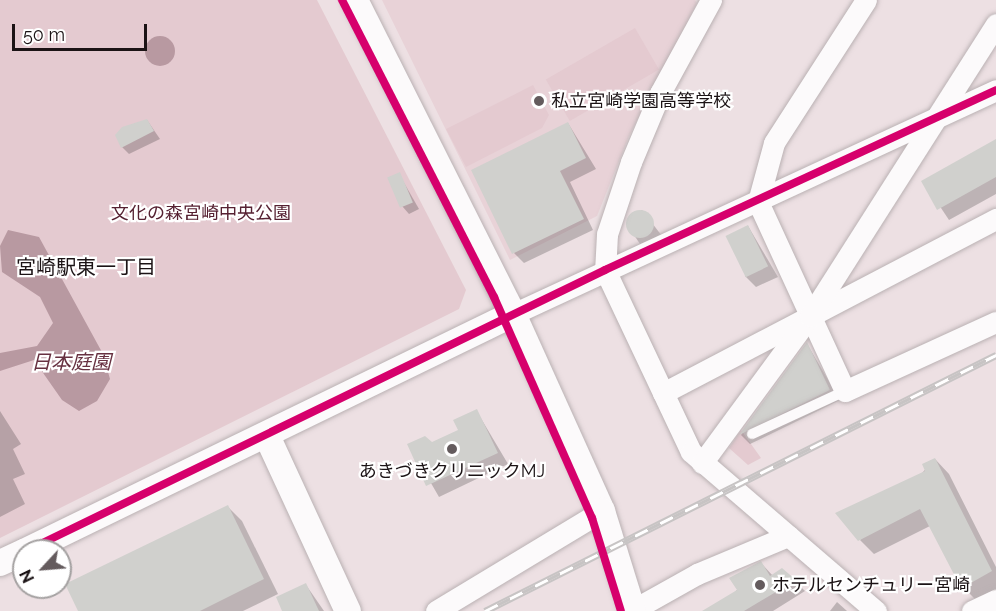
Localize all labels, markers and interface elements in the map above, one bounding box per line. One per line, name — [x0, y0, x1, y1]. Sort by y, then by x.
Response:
scale bar — [15, 12, 150, 50]
text: 50 m — [23, 24, 65, 45]
place label: 私立宮崎学園高等学校 — [551, 90, 731, 112]
marker: 私立宮崎学園高等学校 — [532, 94, 546, 108]
park label: 文化の森宮崎中央公園 — [111, 202, 291, 224]
district label: 宮崎駅東一丁目 — [16, 255, 156, 279]
water label: 日本庭園 — [31, 350, 111, 374]
marker: あきづきクリニックMJ — [443, 440, 461, 458]
place label: あきづきクリニックMJ — [359, 460, 545, 482]
north arrow — [12, 539, 72, 599]
text: N — [16, 567, 38, 586]
place label: ホテルセンチュリー宮崎 — [772, 574, 970, 596]
marker: ホテルセンチュリー宮崎 — [753, 578, 767, 592]

